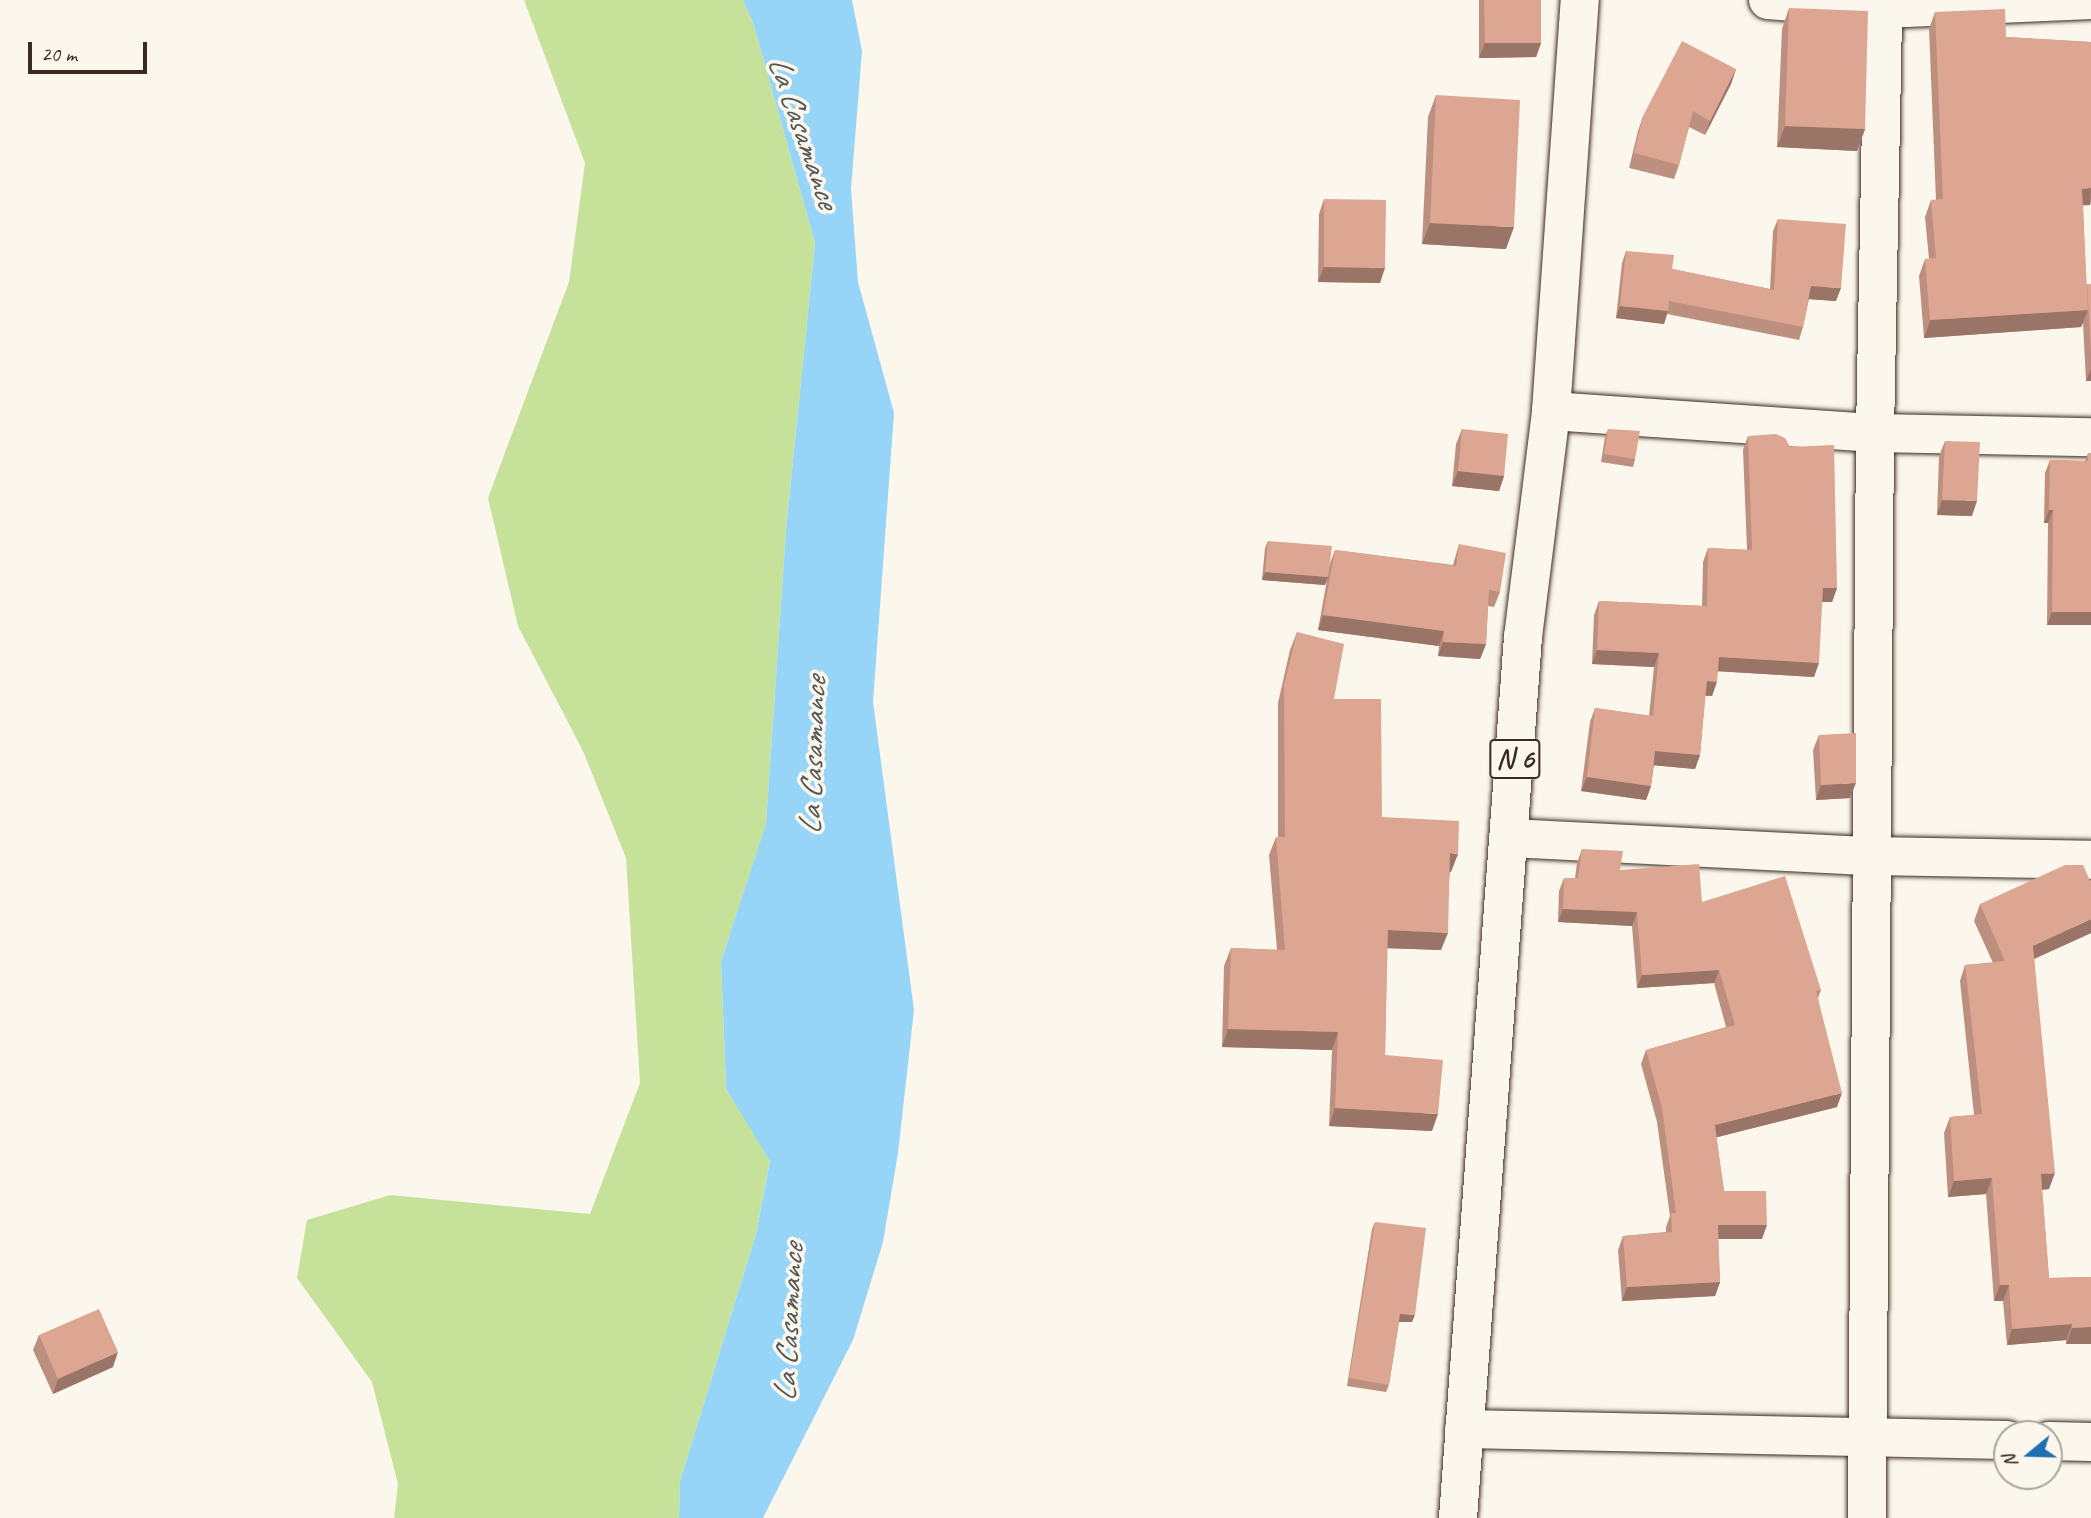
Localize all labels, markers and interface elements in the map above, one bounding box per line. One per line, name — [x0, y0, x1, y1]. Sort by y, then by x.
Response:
scale bar — [32, 28, 150, 72]
text: 20 m — [41, 41, 77, 67]
water label: La Casamance — [759, 51, 847, 213]
water label: La Casamance — [791, 677, 835, 835]
road number: N 6 — [1489, 734, 1541, 784]
water label: La Casamance — [766, 1244, 812, 1402]
north arrow — [1993, 1420, 2063, 1490]
text: N — [1997, 1452, 2023, 1471]

